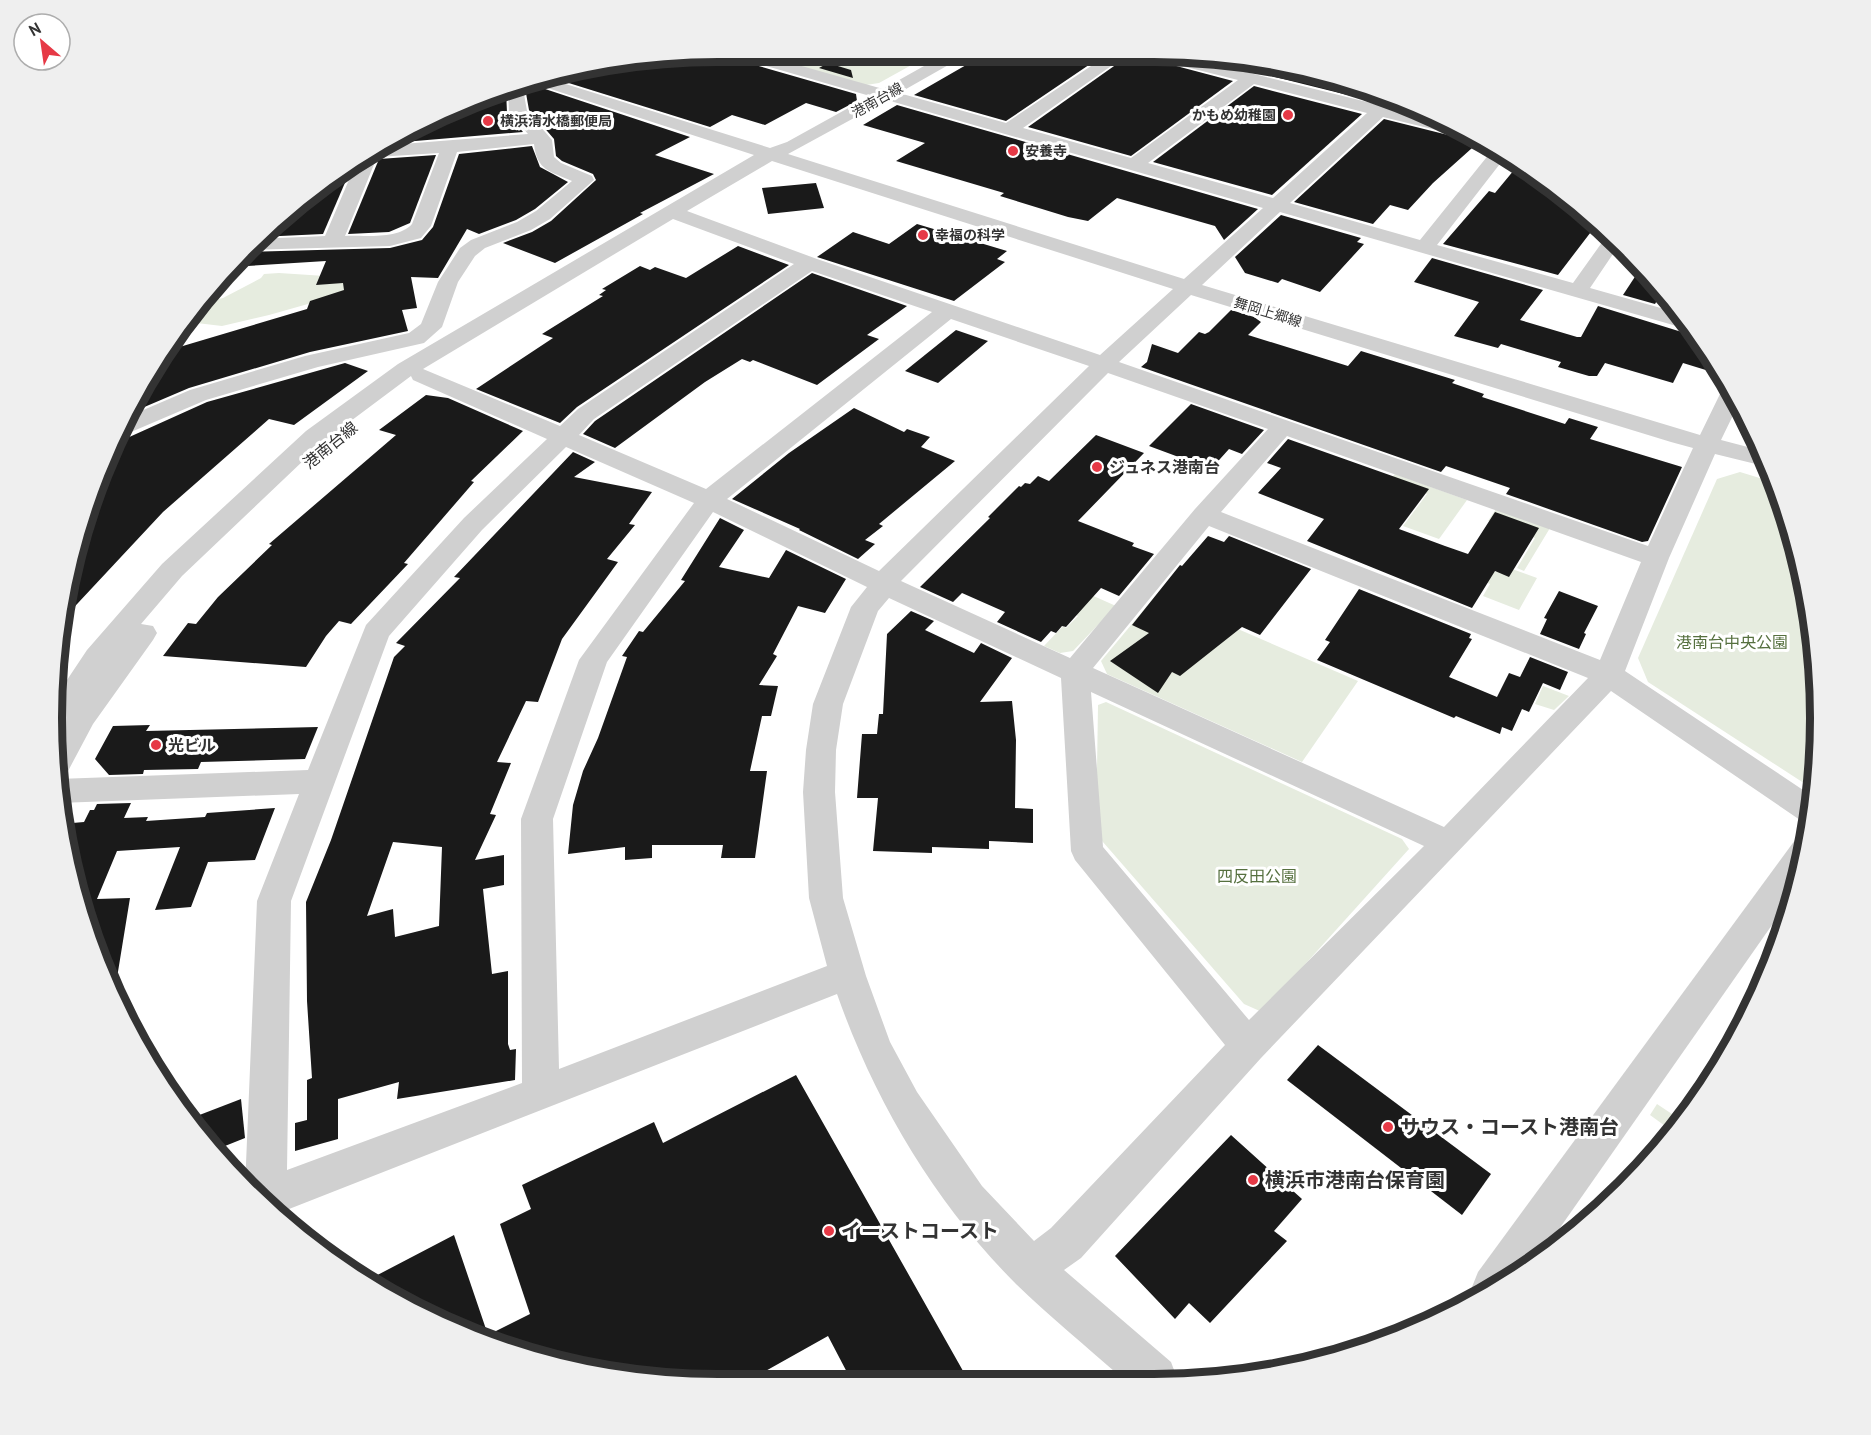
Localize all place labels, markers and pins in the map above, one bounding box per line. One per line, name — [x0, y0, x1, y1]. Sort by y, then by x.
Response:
place label: かもめ幼稚園 — [1192, 106, 1276, 124]
marker: かもめ幼稚園 — [1281, 108, 1295, 122]
place label: 横浜清水橋郵便局 — [500, 112, 612, 130]
marker: 横浜清水橋郵便局 — [481, 114, 495, 128]
place label: 安養寺 — [1025, 142, 1067, 160]
marker: 安養寺 — [1006, 144, 1020, 158]
place label: 幸福の科学 — [935, 226, 1005, 244]
marker: 幸福の科学 — [916, 228, 930, 242]
place label: ジュネス港南台 — [1109, 457, 1220, 477]
marker: ジュネス港南台 — [1090, 460, 1104, 474]
place label: 光ビル — [168, 735, 216, 755]
marker: 光ビル — [149, 738, 163, 752]
place label: サウス・コースト港南台 — [1400, 1114, 1619, 1140]
marker: サウス・コースト港南台 — [1381, 1120, 1395, 1134]
place label: 横浜市港南台保育園 — [1265, 1167, 1445, 1193]
marker: 横浜市港南台保育園 — [1246, 1173, 1260, 1187]
place label: イーストコースト — [841, 1218, 999, 1244]
marker: イーストコースト — [822, 1224, 836, 1238]

